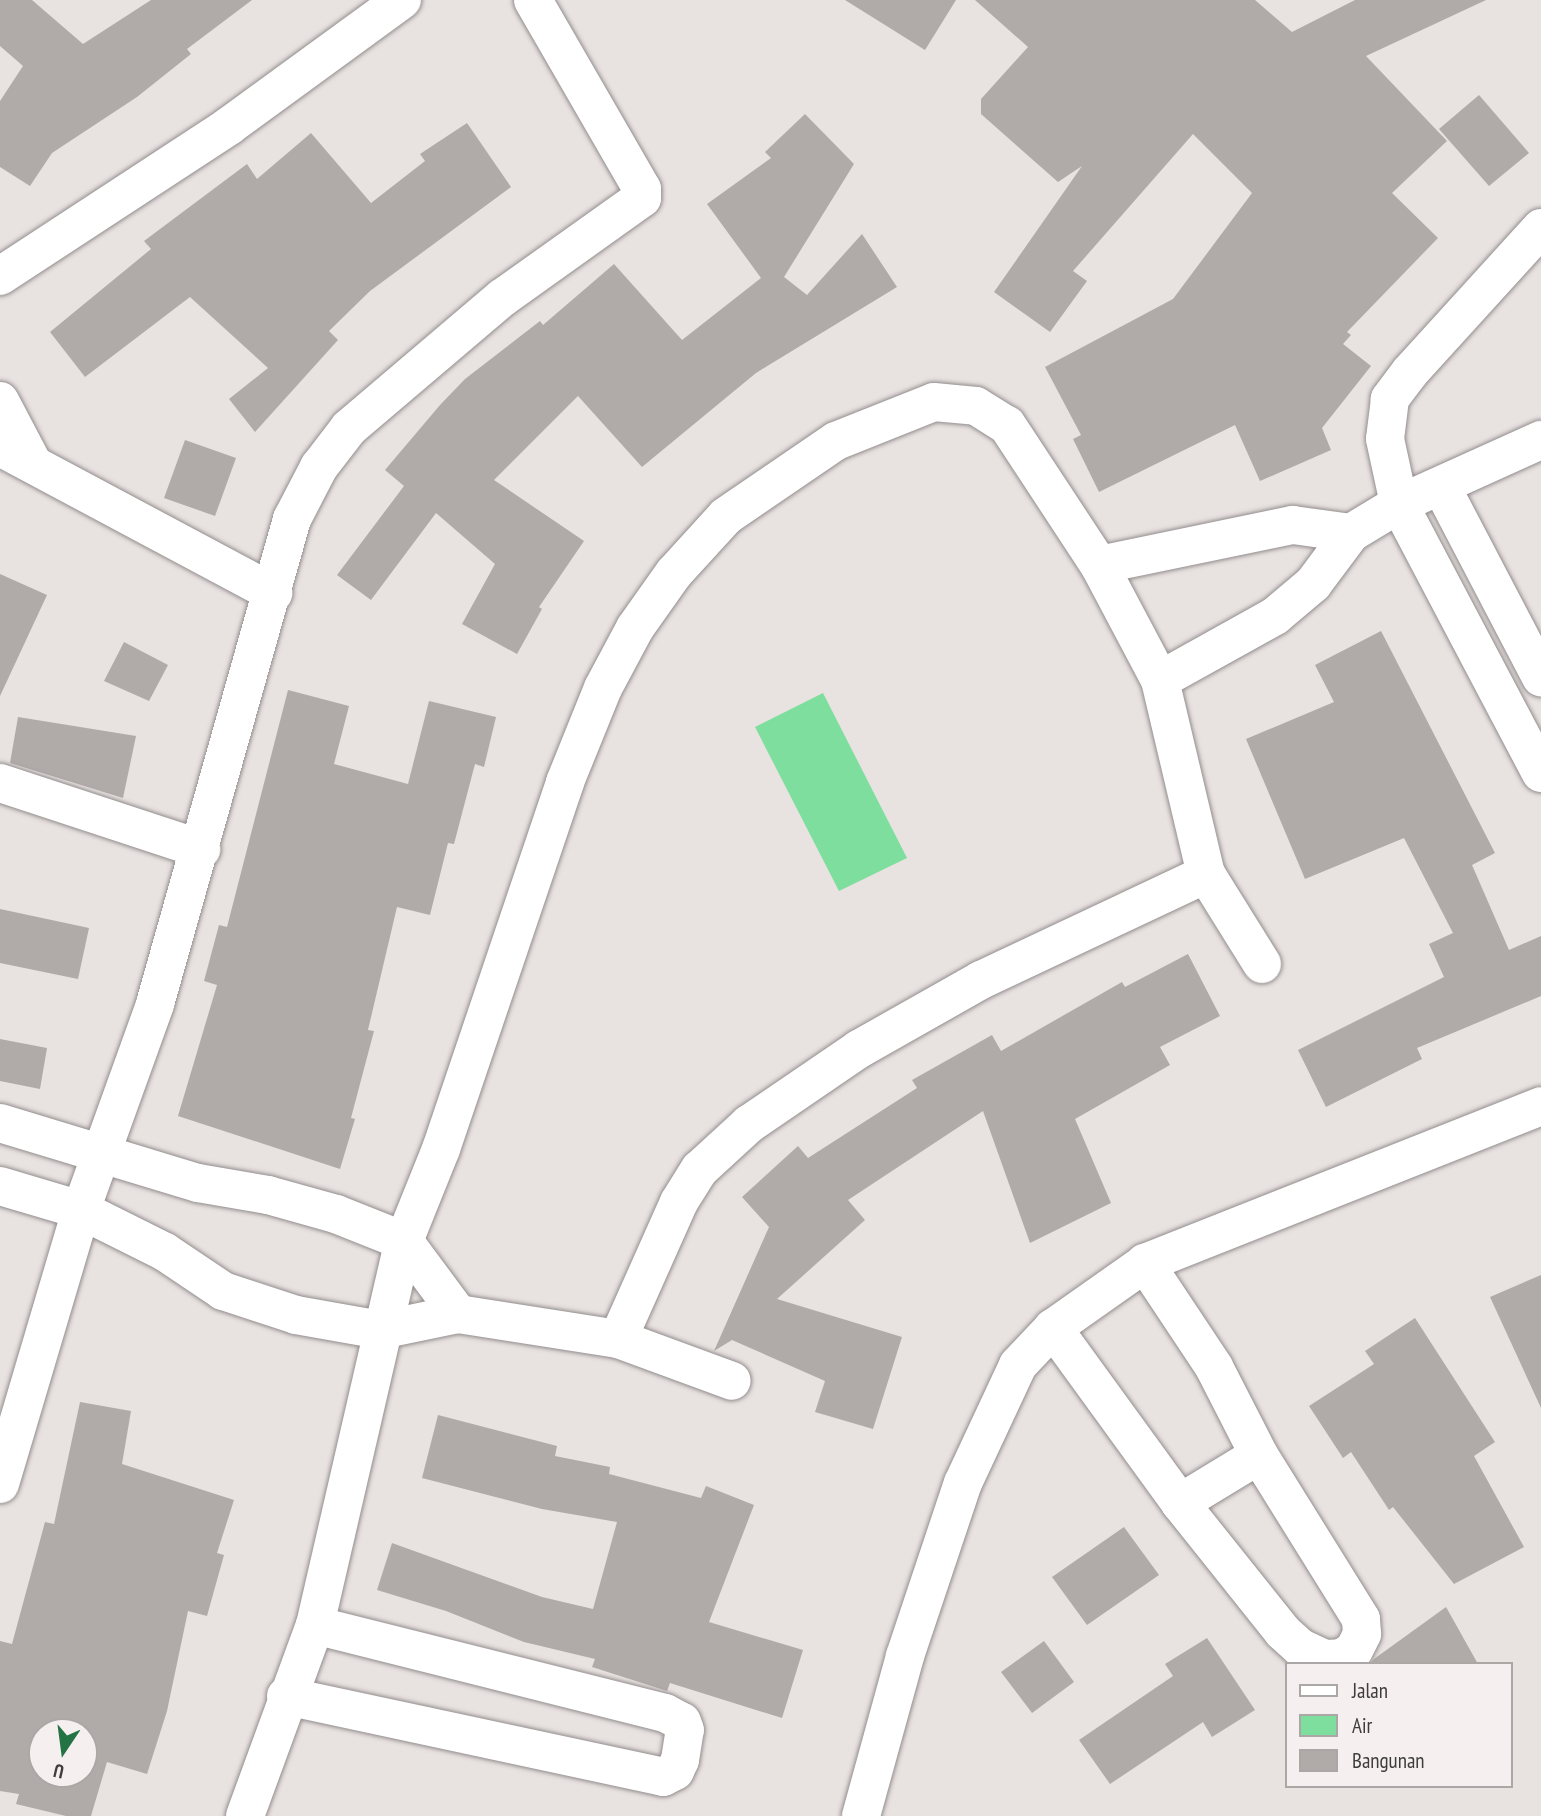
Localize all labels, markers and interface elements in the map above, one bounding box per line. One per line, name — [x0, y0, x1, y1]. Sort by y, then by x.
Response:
legend — [1286, 1662, 1513, 1788]
text: Jalan — [1352, 1677, 1388, 1704]
text: Air — [1352, 1712, 1372, 1739]
north arrow — [28, 1718, 98, 1788]
text: Bangunan — [1352, 1747, 1425, 1774]
text: U — [51, 1759, 66, 1784]

